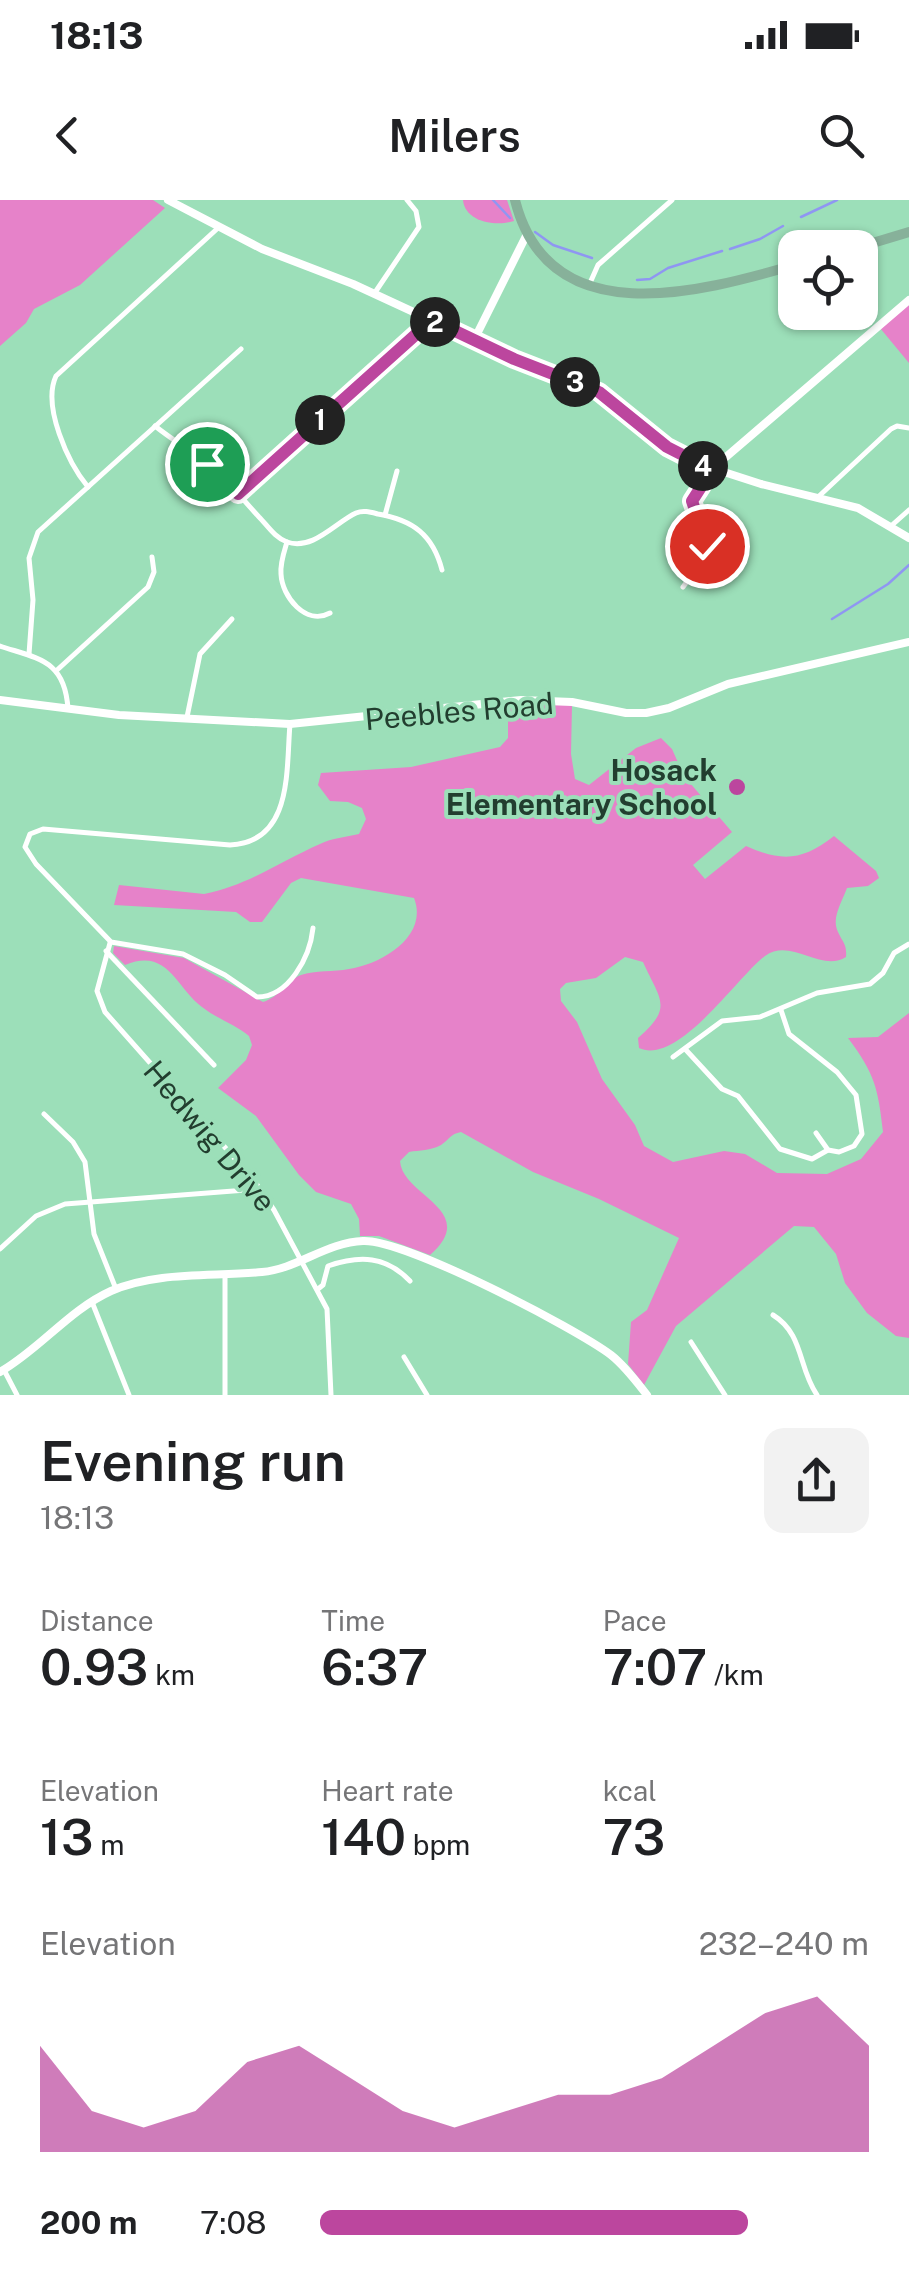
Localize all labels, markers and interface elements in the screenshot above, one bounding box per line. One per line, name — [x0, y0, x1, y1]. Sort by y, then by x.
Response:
text: 18:13 — [50, 13, 144, 58]
icon: back — [40, 108, 95, 163]
icon: search — [814, 108, 869, 163]
text: Milers — [388, 109, 521, 162]
map controls — [778, 230, 878, 330]
button: locate — [778, 230, 878, 330]
pin: 2 — [410, 297, 460, 347]
text: 2 — [426, 305, 444, 338]
pin: 3 — [550, 357, 600, 407]
text: 3 — [566, 365, 584, 398]
pin: 1 — [295, 395, 345, 445]
text: 1 — [314, 403, 326, 436]
pin — [165, 422, 250, 507]
icon: arrive — [180, 437, 235, 492]
pin: 4 — [678, 441, 728, 491]
text: 4 — [694, 449, 712, 482]
pin — [665, 504, 750, 589]
icon: check — [680, 519, 735, 574]
street label: Peebles Road — [363, 685, 555, 737]
place label: Hosack Elementary School — [446, 752, 717, 822]
marker: Hosack Elementary School — [726, 776, 748, 798]
street label: Hedwig Drive — [136, 1053, 284, 1219]
button: share — [764, 1428, 869, 1533]
text: Evening run — [40, 1429, 346, 1493]
text: 18:13 — [40, 1499, 114, 1536]
text: Distance — [40, 1604, 154, 1637]
text: Time — [321, 1604, 385, 1637]
text: Pace — [603, 1604, 667, 1637]
text: 0.93 — [40, 1637, 148, 1696]
text: 6:37 — [321, 1637, 428, 1696]
text: 7:07 — [603, 1637, 707, 1696]
text: km — [148, 1658, 195, 1691]
text: /km — [707, 1658, 764, 1691]
text: Elevation — [40, 1774, 159, 1807]
text: Heart rate — [321, 1774, 454, 1807]
text: kcal — [603, 1774, 657, 1807]
text: 13 — [40, 1807, 93, 1866]
text: 140 — [321, 1807, 406, 1866]
text: 73 — [603, 1807, 665, 1866]
text: m — [93, 1828, 124, 1861]
text: bpm — [406, 1828, 470, 1861]
text: Elevation — [40, 1925, 176, 1962]
text: 232–240 m — [699, 1925, 869, 1962]
text: 200 m — [40, 2204, 137, 2241]
text: 7:08 — [200, 2204, 267, 2241]

